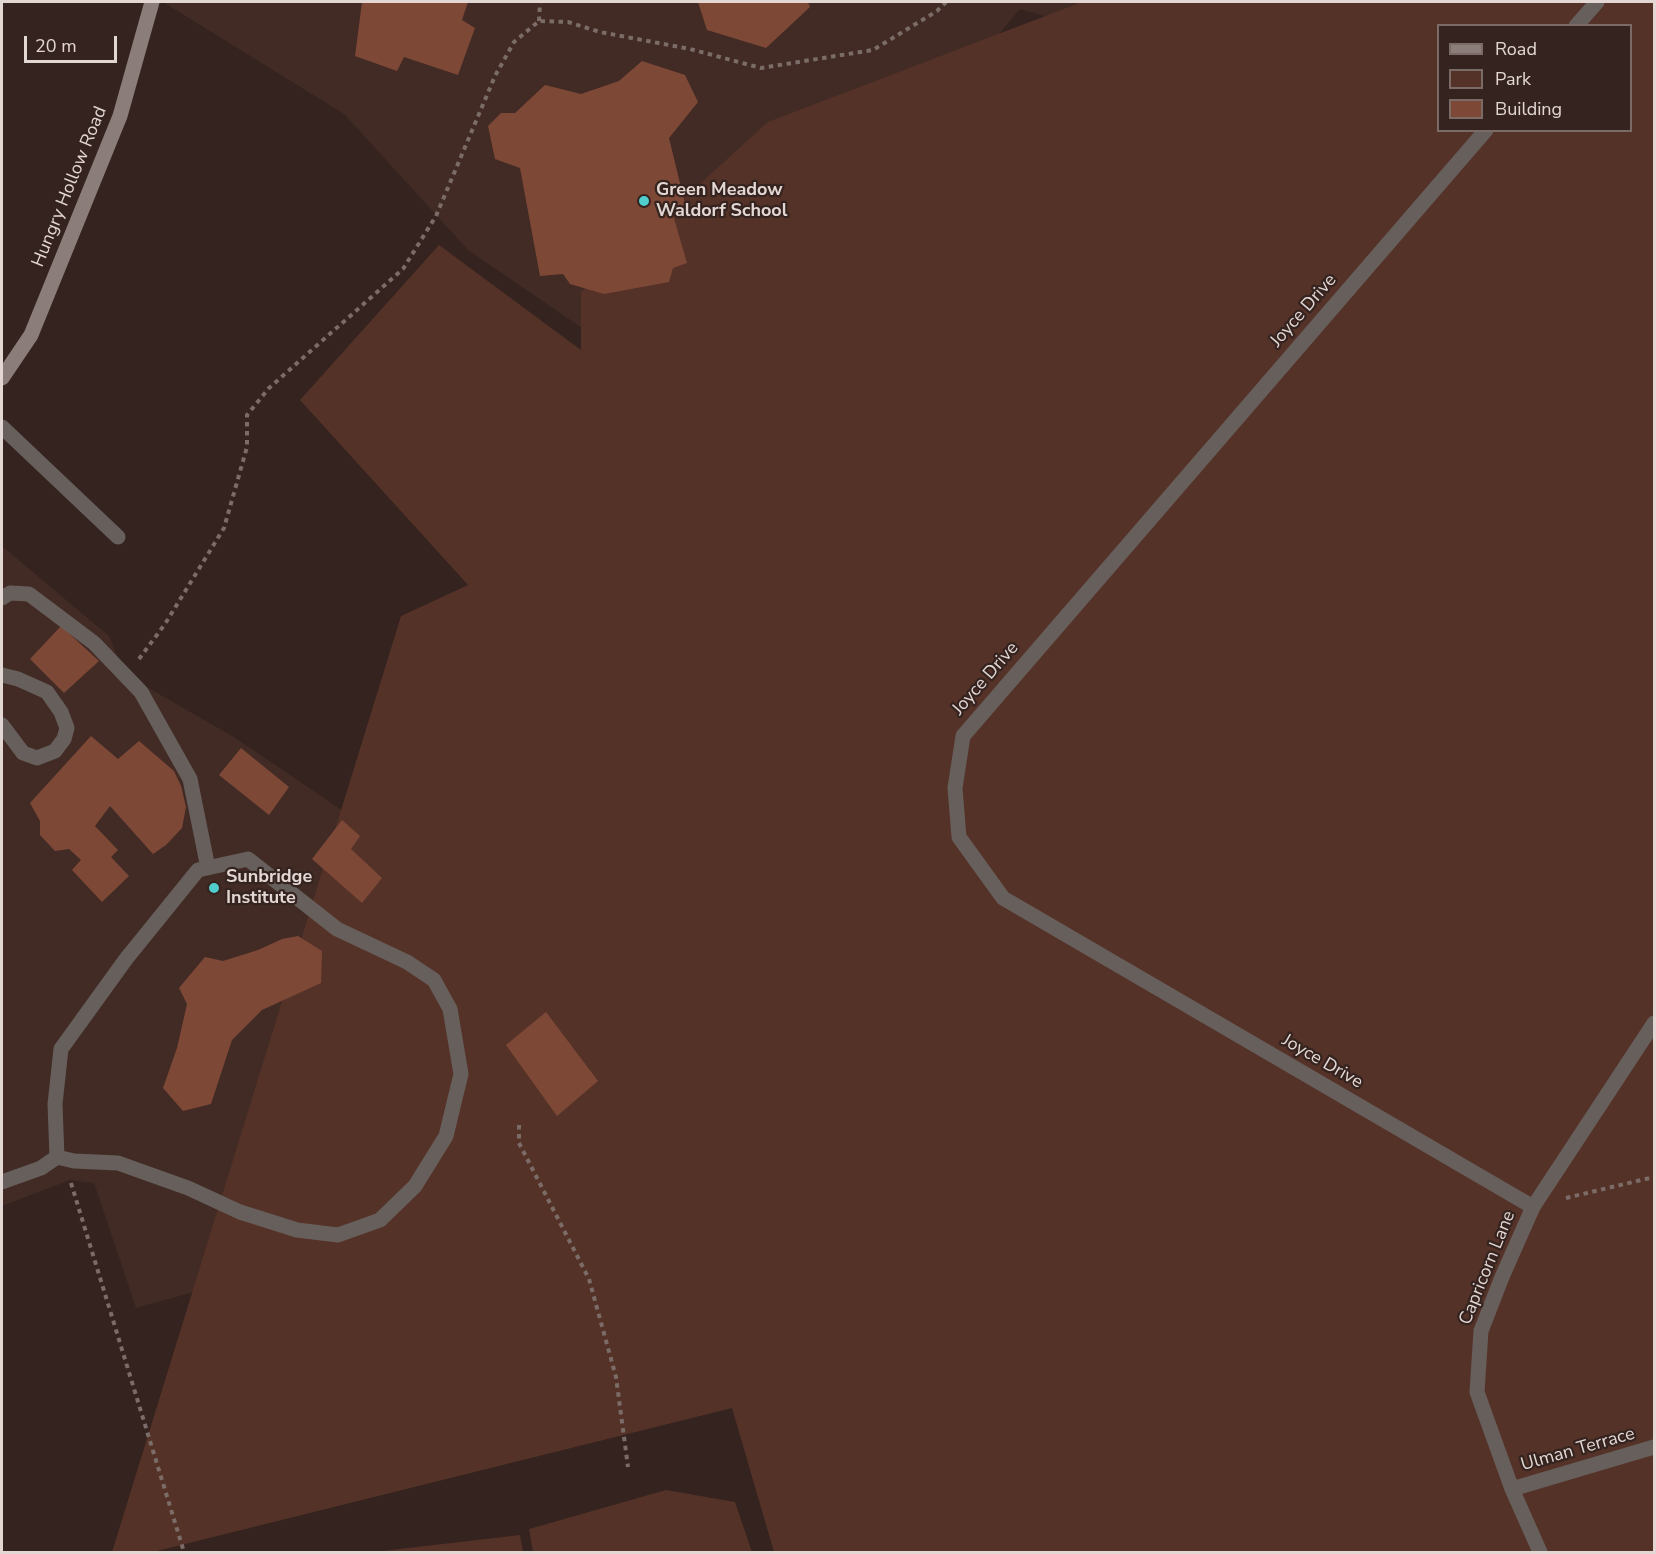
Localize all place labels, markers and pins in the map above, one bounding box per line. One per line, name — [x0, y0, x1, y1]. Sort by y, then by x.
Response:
place label: Green Meadow Waldorf School — [656, 180, 787, 222]
marker: Green Meadow Waldorf School — [637, 194, 651, 208]
place label: Sunbridge Institute — [226, 867, 312, 910]
marker: Sunbridge Institute — [207, 881, 221, 895]

